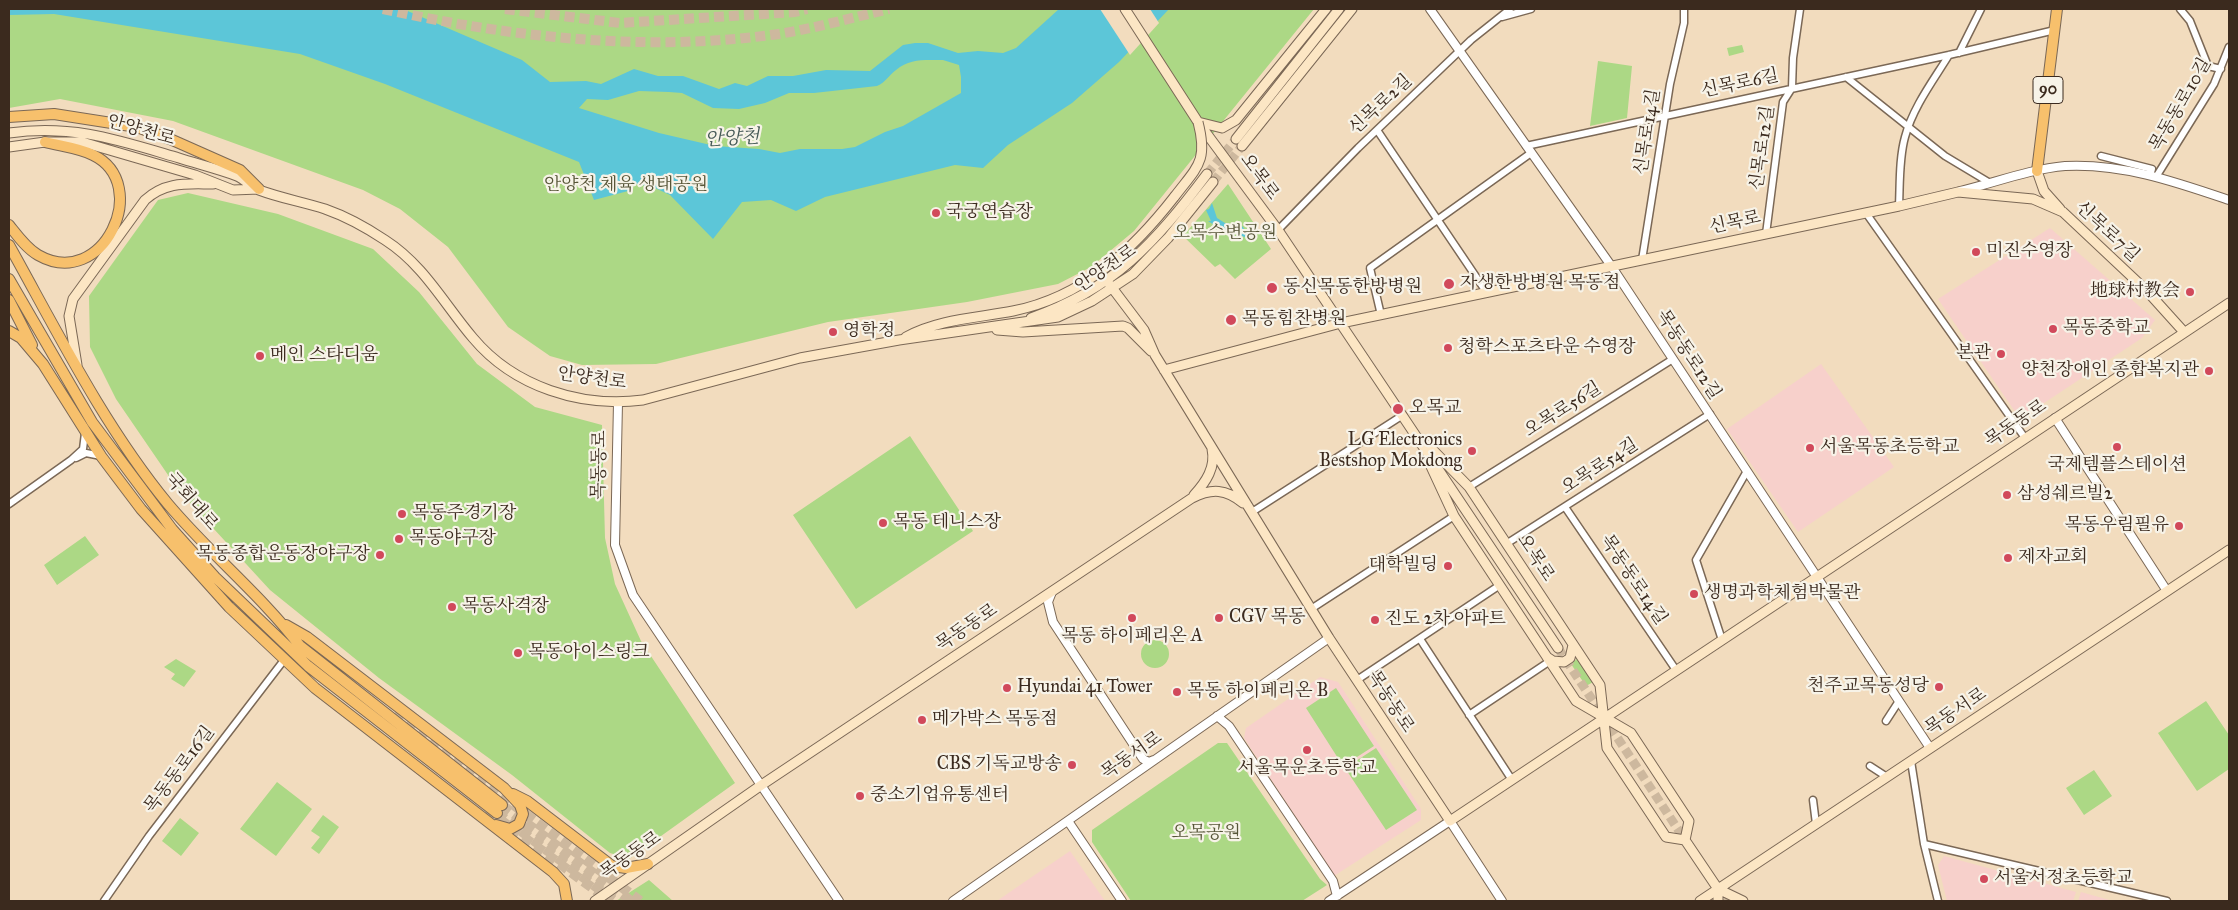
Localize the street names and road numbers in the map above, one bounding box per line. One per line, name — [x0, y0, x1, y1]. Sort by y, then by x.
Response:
street label: 목동동로10길 — [2146, 54, 2216, 156]
street label: 신목로6길 — [1699, 65, 1781, 103]
street label: 신목로2길 — [1345, 70, 1417, 140]
road number: 90 — [2033, 76, 2063, 104]
street label: 신목로14길 — [1631, 87, 1665, 177]
street label: 신목로12길 — [1746, 104, 1780, 192]
street label: 안양천로 — [105, 111, 177, 151]
street label: 오목로 — [1235, 150, 1283, 204]
street label: 신목로7길 — [2071, 197, 2143, 267]
street label: 신목로 — [1707, 207, 1763, 239]
street label: 안양천로 — [1071, 240, 1141, 298]
street label: 목동동로12길 — [1651, 306, 1725, 404]
street label: 안양천로 — [556, 363, 628, 395]
street label: 오목로56길 — [1520, 378, 1606, 442]
street label: 목동동로 — [1981, 396, 2051, 452]
street label: 목동동로 — [589, 430, 611, 500]
street label: 오목로54길 — [1557, 434, 1643, 500]
street label: 국회대로 — [160, 469, 222, 535]
street label: 오목로 — [1512, 530, 1558, 586]
street label: 목동동로14길 — [1595, 531, 1671, 629]
street label: 목동동로 — [932, 600, 1002, 656]
street label: 목동동로 — [1362, 667, 1418, 737]
street label: 목동서로 — [1921, 684, 1991, 740]
street label: 목동동로16길 — [140, 722, 220, 818]
street label: 목동서로 — [1097, 727, 1167, 785]
street label: 목동동로 — [596, 827, 666, 885]

